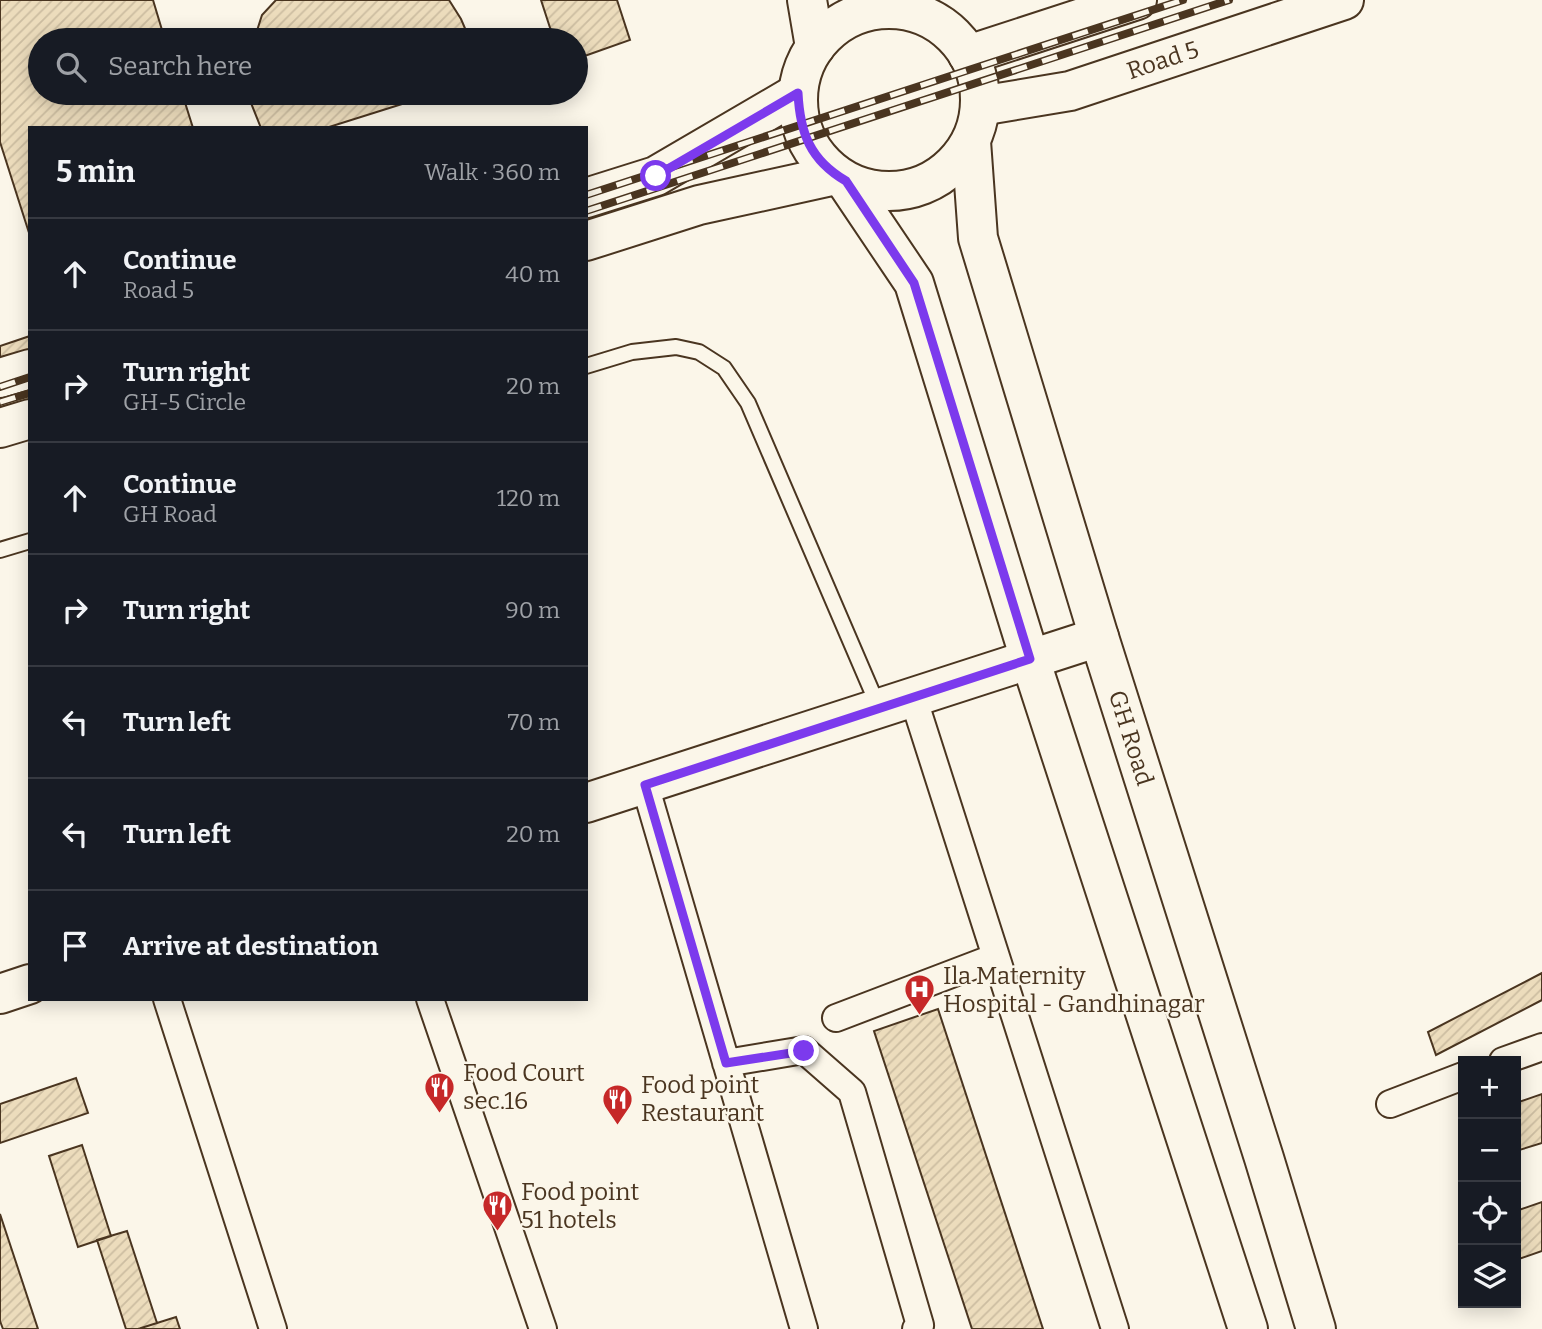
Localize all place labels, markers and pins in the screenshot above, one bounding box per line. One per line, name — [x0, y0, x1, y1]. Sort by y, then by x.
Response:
place label: Ila Maternity Hospital - Gandhinagar — [943, 962, 1205, 1018]
hospital icon: Ila Maternity Hospital - Gandhinagar — [903, 973, 937, 1017]
place label: Food Court sec.16 — [463, 1059, 585, 1115]
restaurant icon: Food Court sec.16 — [423, 1070, 457, 1114]
place label: Food point Restaurant — [641, 1071, 764, 1127]
restaurant icon: Food point Restaurant — [601, 1082, 635, 1126]
place label: Food point 51 hotels — [521, 1178, 639, 1234]
restaurant icon: Food point 51 hotels — [481, 1189, 515, 1233]

